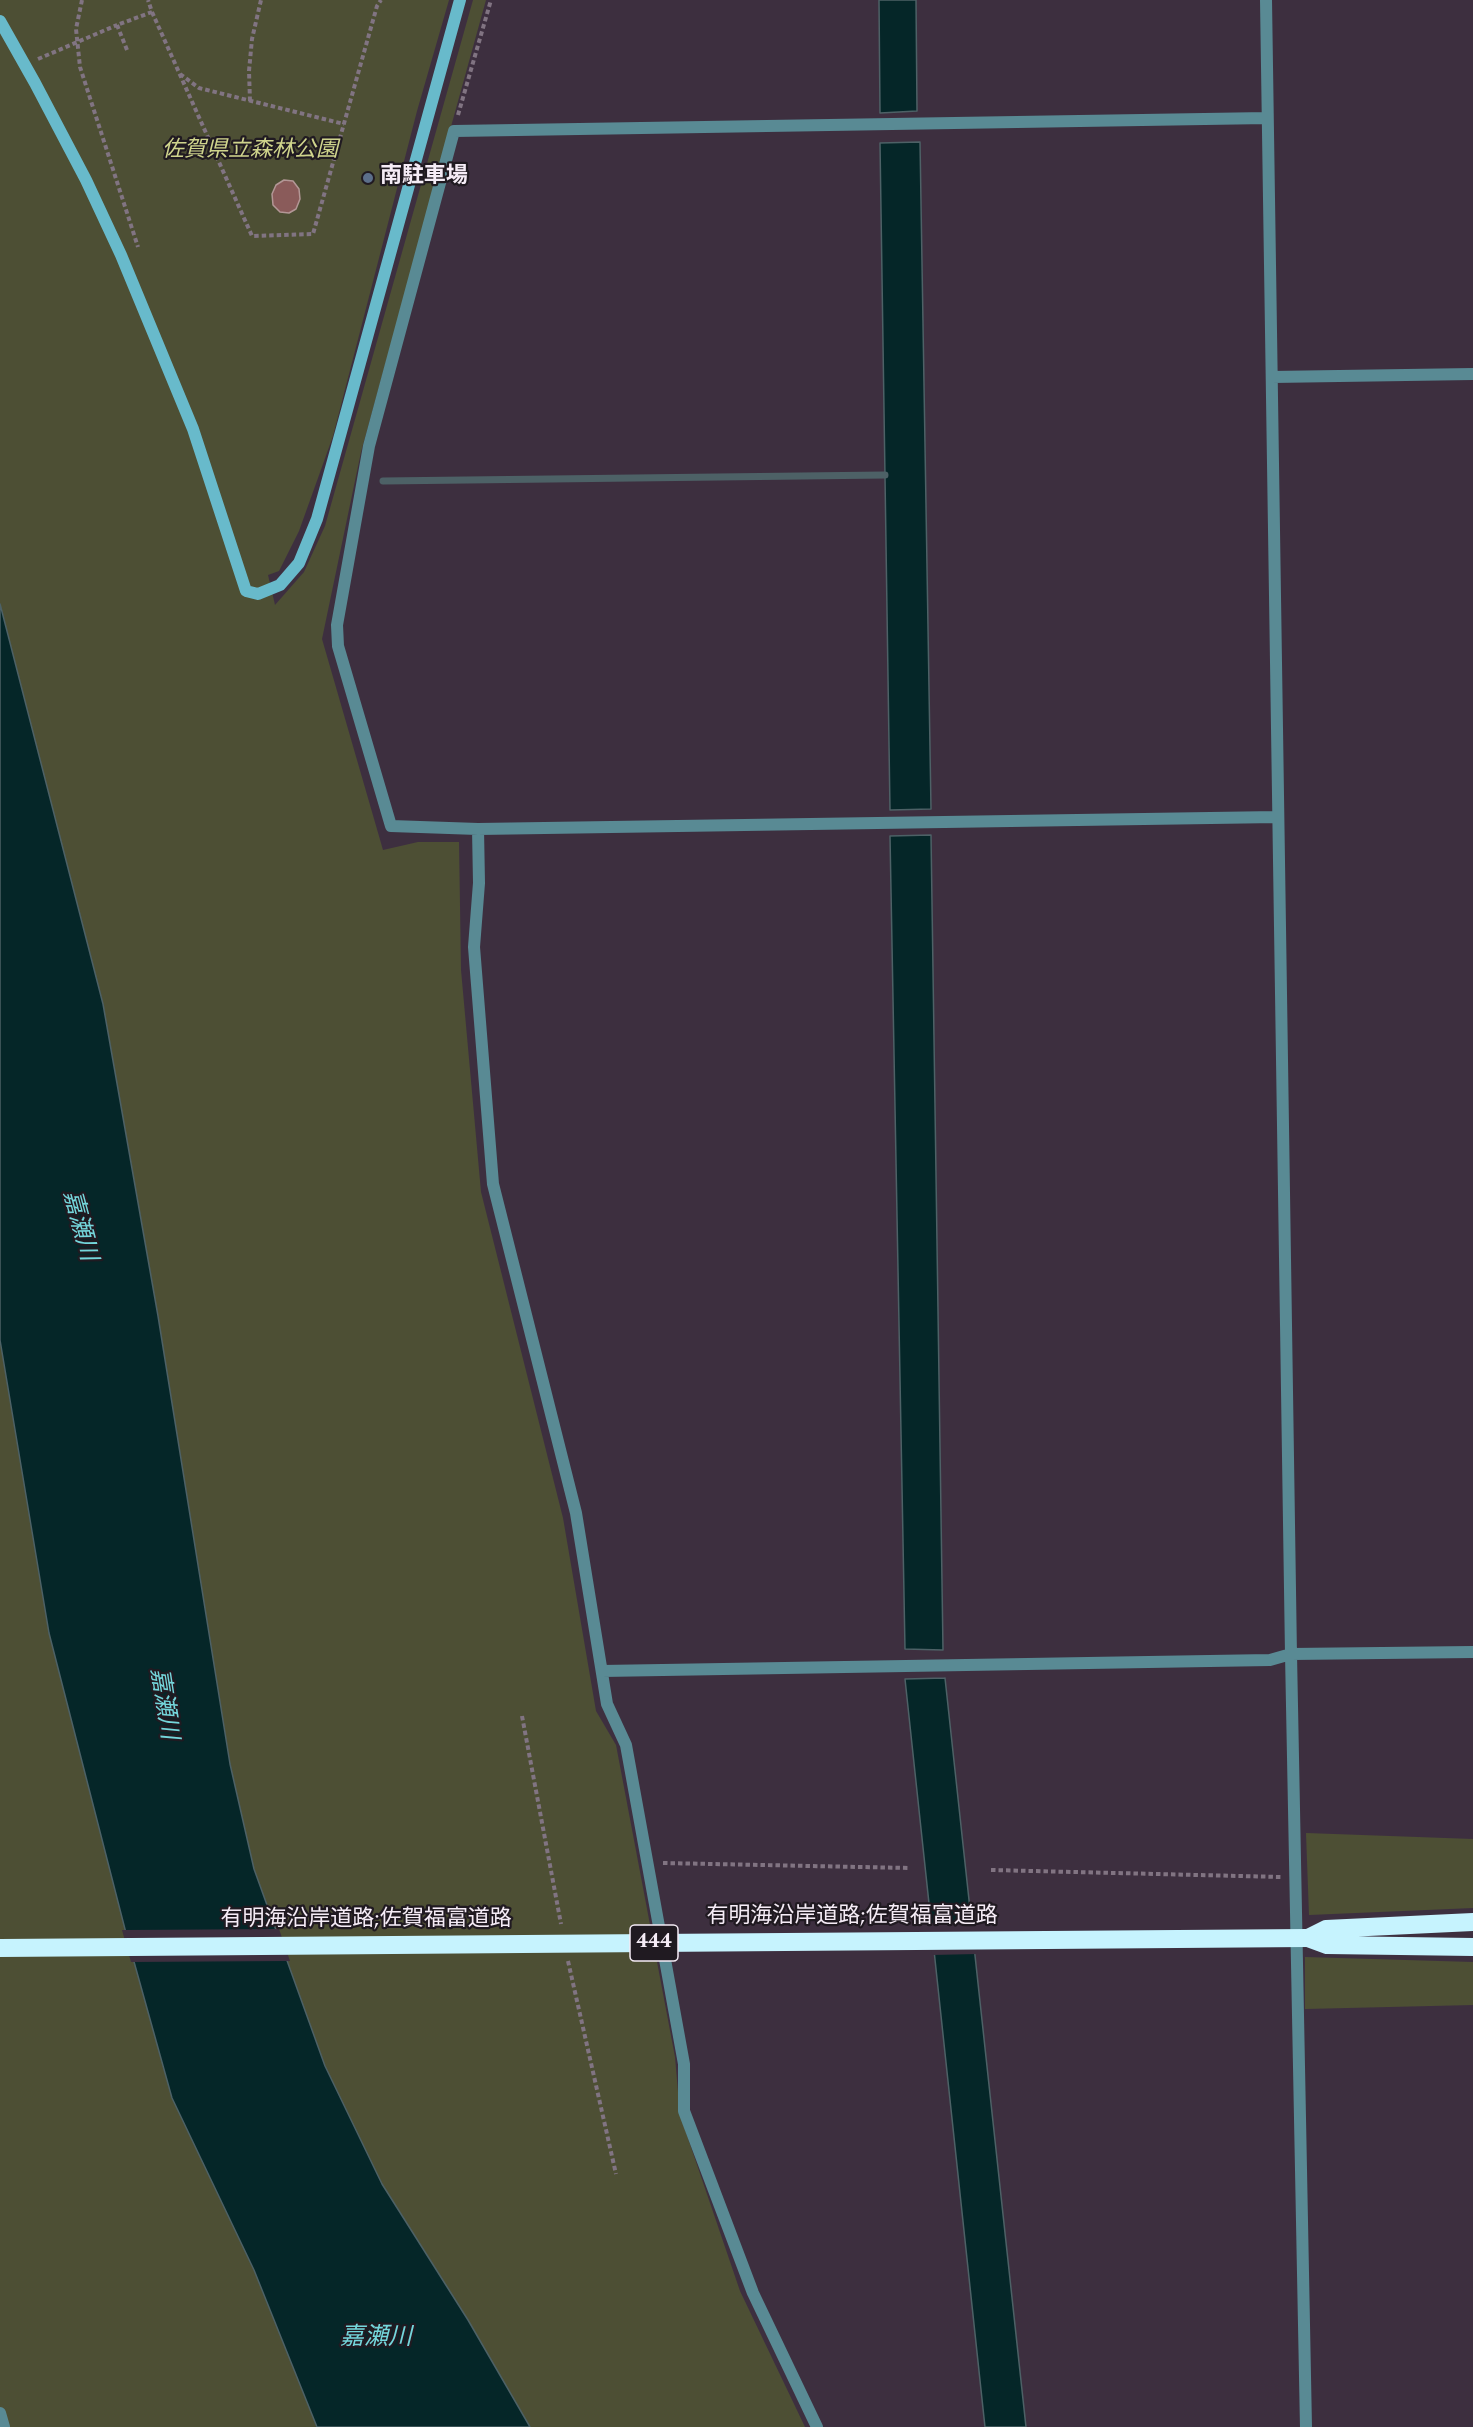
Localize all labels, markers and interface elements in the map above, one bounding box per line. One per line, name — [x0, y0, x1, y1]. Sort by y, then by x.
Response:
park label: 佐賀県立森林公園 — [162, 139, 338, 165]
place label: 南駐車場 — [380, 165, 468, 191]
marker: 南駐車場 — [361, 171, 375, 185]
water label: 嘉瀬川 — [55, 1187, 101, 1265]
water label: 嘉瀬川 — [142, 1666, 182, 1742]
street label: 有明海沿岸道路;佐賀福富道路 — [706, 1905, 998, 1931]
street label: 有明海沿岸道路;佐賀福富道路 — [220, 1908, 512, 1934]
road number: 444 — [630, 1925, 678, 1961]
water label: 嘉瀬川 — [340, 2325, 412, 2353]

